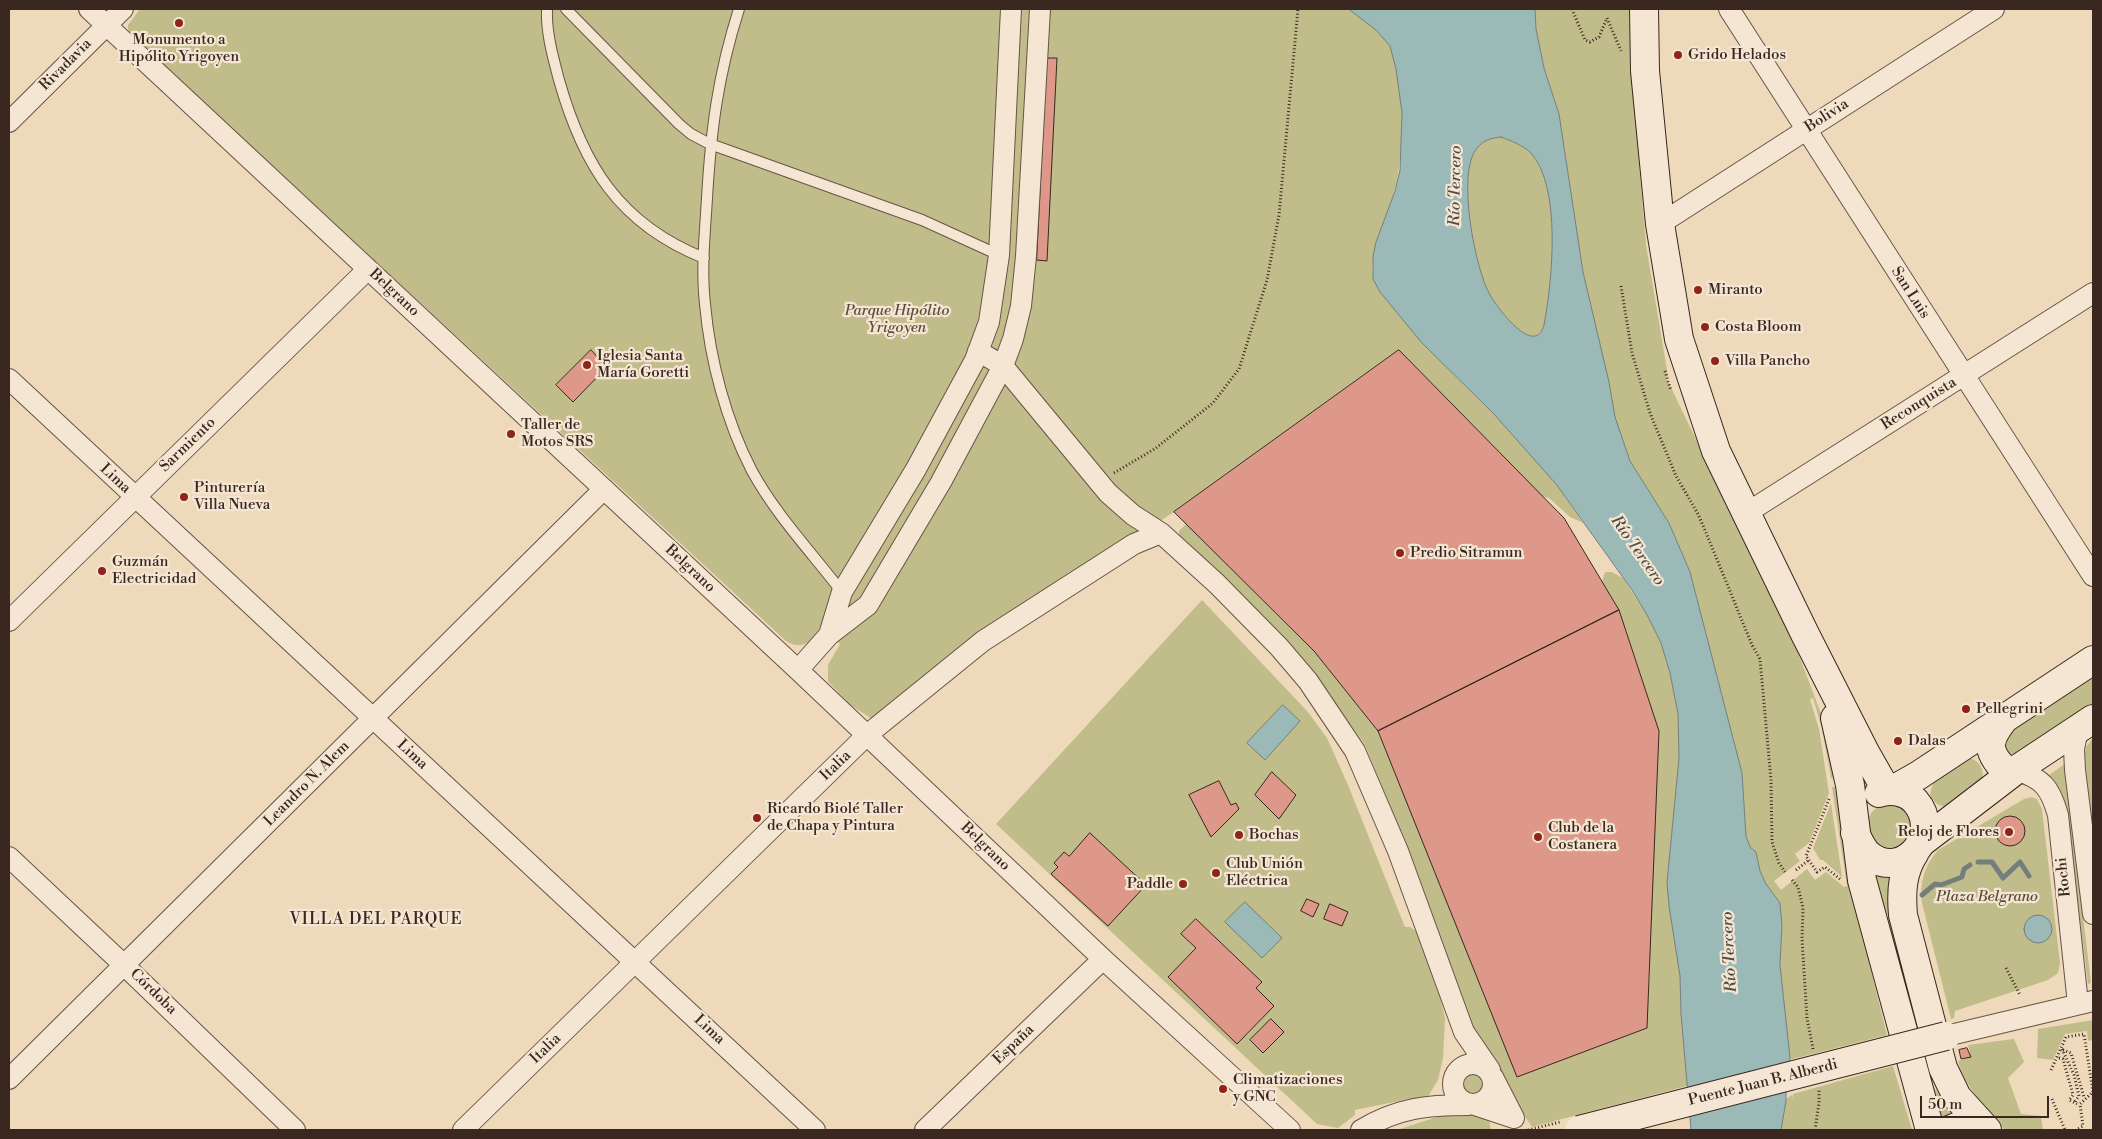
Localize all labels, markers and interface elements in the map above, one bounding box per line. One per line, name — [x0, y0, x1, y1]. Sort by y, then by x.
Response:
marker: Monumento a Hipólito Yrigoyen — [173, 17, 185, 29]
place label: Monumento a Hipólito Yrigoyen — [119, 31, 239, 66]
street label: Rivadavia — [36, 35, 96, 95]
place label: Grido Helados — [1688, 46, 1786, 64]
marker: Grido Helados — [1672, 49, 1684, 61]
street label: Bolivia — [1802, 95, 1852, 137]
water label: Río Tercero — [1446, 145, 1466, 227]
street label: San Luis — [1887, 264, 1933, 322]
street label: Belgrano — [365, 265, 423, 321]
place label: Miranto — [1708, 281, 1763, 299]
marker: Miranto — [1692, 284, 1704, 296]
park label: Parque Hipólito Yrigoyen — [845, 302, 949, 337]
place label: Costa Bloom — [1715, 318, 1802, 336]
marker: Costa Bloom — [1699, 321, 1711, 333]
place label: Iglesia Santa María Goretti — [597, 347, 689, 382]
place label: Villa Pancho — [1725, 352, 1810, 370]
marker: Villa Pancho — [1709, 355, 1721, 367]
marker: Iglesia Santa María Goretti — [581, 359, 593, 371]
street label: Reconquista — [1878, 374, 1960, 434]
street label: Sarmiento — [156, 414, 220, 476]
place label: Taller de Motos SRS — [521, 416, 593, 451]
marker: Taller de Motos SRS — [505, 428, 517, 440]
street label: Lima — [96, 460, 134, 498]
place label: Pinturería Villa Nueva — [194, 479, 270, 514]
marker: Pinturería Villa Nueva — [178, 491, 190, 503]
water label: Río Tercero — [1606, 512, 1668, 590]
street label: Belgrano — [661, 541, 719, 597]
place label: Predio Sitramun — [1410, 544, 1523, 562]
marker: Predio Sitramun — [1394, 547, 1406, 559]
place label: Guzmán Electricidad — [112, 553, 196, 588]
marker: Guzmán Electricidad — [96, 565, 108, 577]
place label: Pellegrini — [1976, 700, 2043, 718]
marker: Pellegrini — [1960, 703, 1972, 715]
place label: Dalas — [1908, 732, 1946, 750]
marker: Dalas — [1892, 735, 1904, 747]
street label: Lima — [393, 736, 431, 774]
street label: Leandro N. Alem — [260, 737, 354, 831]
street label: Italia — [817, 747, 855, 785]
place label: Ricardo Biolé Taller de Chapa y Pintura — [767, 800, 903, 835]
marker: Ricardo Biolé Taller de Chapa y Pintura — [751, 812, 763, 824]
street label: Belgrano — [956, 819, 1014, 875]
place label: Club de la Costanera — [1548, 819, 1617, 854]
place label: Reloj de Flores — [1898, 823, 1999, 841]
place label: Bochas — [1249, 826, 1299, 844]
marker: Reloj de Flores — [2003, 826, 2015, 838]
marker: Bochas — [1233, 829, 1245, 841]
marker: Club de la Costanera — [1532, 831, 1544, 843]
place label: Club Unión Eléctrica — [1226, 855, 1303, 890]
street label: Rochi — [2053, 856, 2075, 898]
marker: Club Unión Eléctrica — [1210, 867, 1222, 879]
place label: Paddle — [1127, 875, 1173, 893]
marker: Paddle — [1177, 878, 1189, 890]
park label: Plaza Belgrano — [1936, 888, 2038, 906]
district label: VILLA DEL PARQUE — [287, 910, 465, 930]
water label: Río Tercero — [1718, 911, 1742, 993]
street label: Córdoba — [126, 965, 180, 1019]
street label: Lima — [690, 1011, 728, 1049]
street label: España — [990, 1021, 1038, 1069]
street label: Italia — [527, 1030, 565, 1068]
street label: Puente Juan B. Alberdi — [1686, 1056, 1840, 1110]
place label: Climatizaciones y GNC — [1233, 1071, 1343, 1106]
marker: Climatizaciones y GNC — [1217, 1083, 1229, 1095]
scale bar — [1922, 1086, 2051, 1118]
text: 50 m — [1928, 1095, 1962, 1114]

